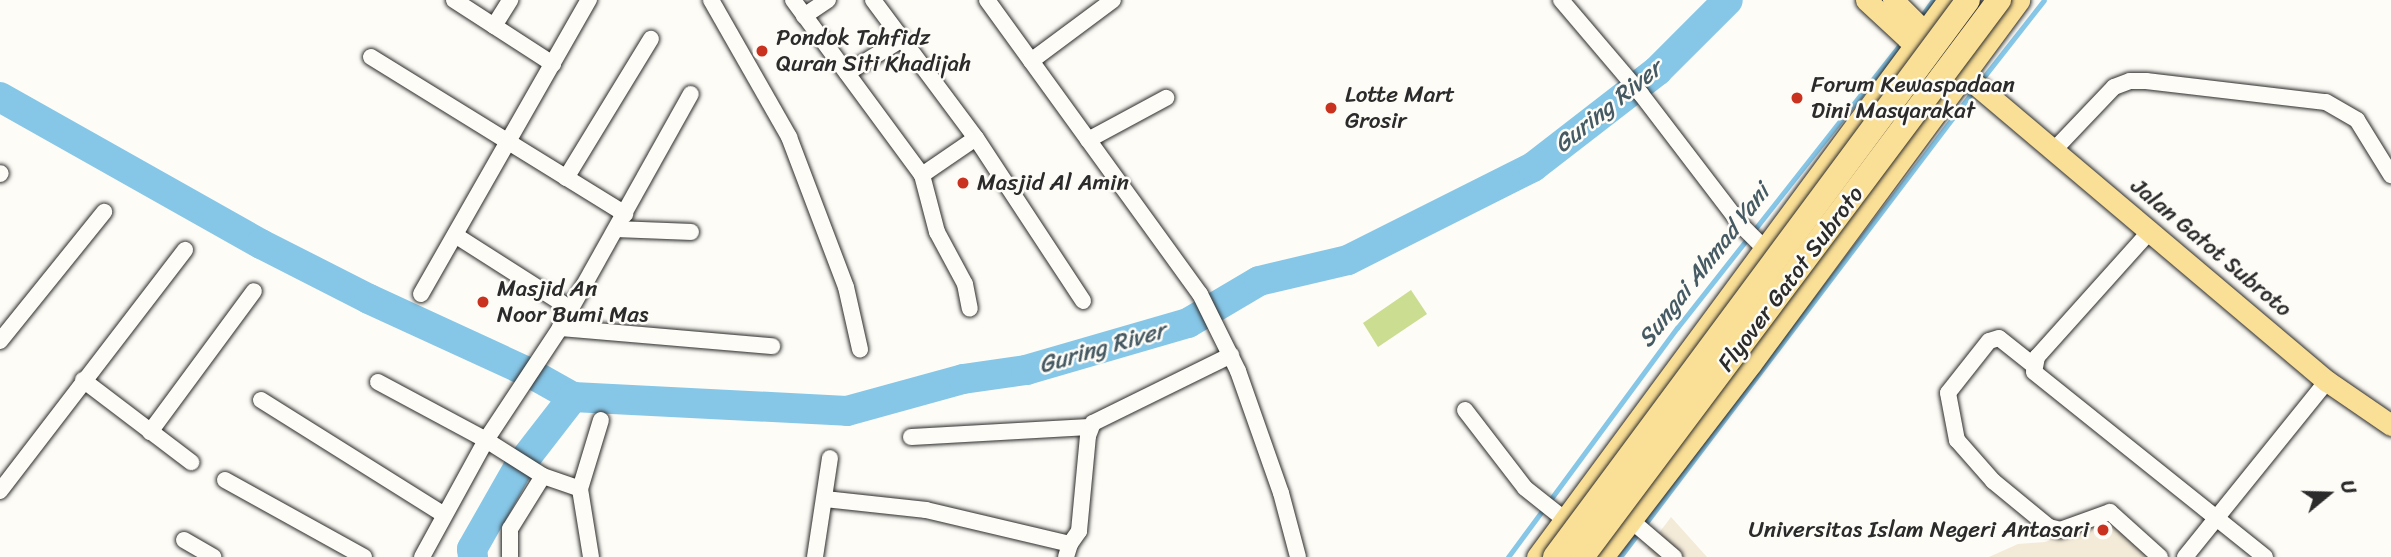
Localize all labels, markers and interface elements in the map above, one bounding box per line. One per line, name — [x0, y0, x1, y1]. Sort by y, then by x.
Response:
place label: Pondok Tahfidz Quran Siti Khadijah — [776, 24, 972, 78]
marker: Pondok Tahfidz Quran Siti Khadijah — [754, 43, 770, 59]
water label: Guring River — [1548, 55, 1668, 159]
place label: Forum Kewaspadaan Dini Masyarakat — [1811, 71, 2016, 125]
place label: Lotte Mart Grosir — [1345, 81, 1454, 135]
marker: Forum Kewaspadaan Dini Masyarakat — [1789, 90, 1805, 106]
marker: Lotte Mart Grosir — [1323, 100, 1339, 116]
place label: Masjid Al Amin — [977, 169, 1129, 197]
street label: Jalan Gatot Subroto — [2124, 172, 2298, 324]
marker: Masjid Al Amin — [955, 175, 971, 191]
water label: Sungai Ahmad Yani — [1632, 179, 1776, 353]
street label: Flyover Gatot Subroto — [1712, 181, 1870, 377]
place label: Masjid An Noor Bumi Mas — [497, 275, 649, 329]
marker: Masjid An Noor Bumi Mas — [475, 294, 491, 310]
water label: Guring River — [1035, 316, 1169, 380]
north arrow — [2293, 459, 2363, 529]
text: U — [2331, 476, 2366, 498]
place label: Universitas Islam Negeri Antasari — [1749, 516, 2089, 544]
marker: Universitas Islam Negeri Antasari — [2095, 522, 2111, 538]

